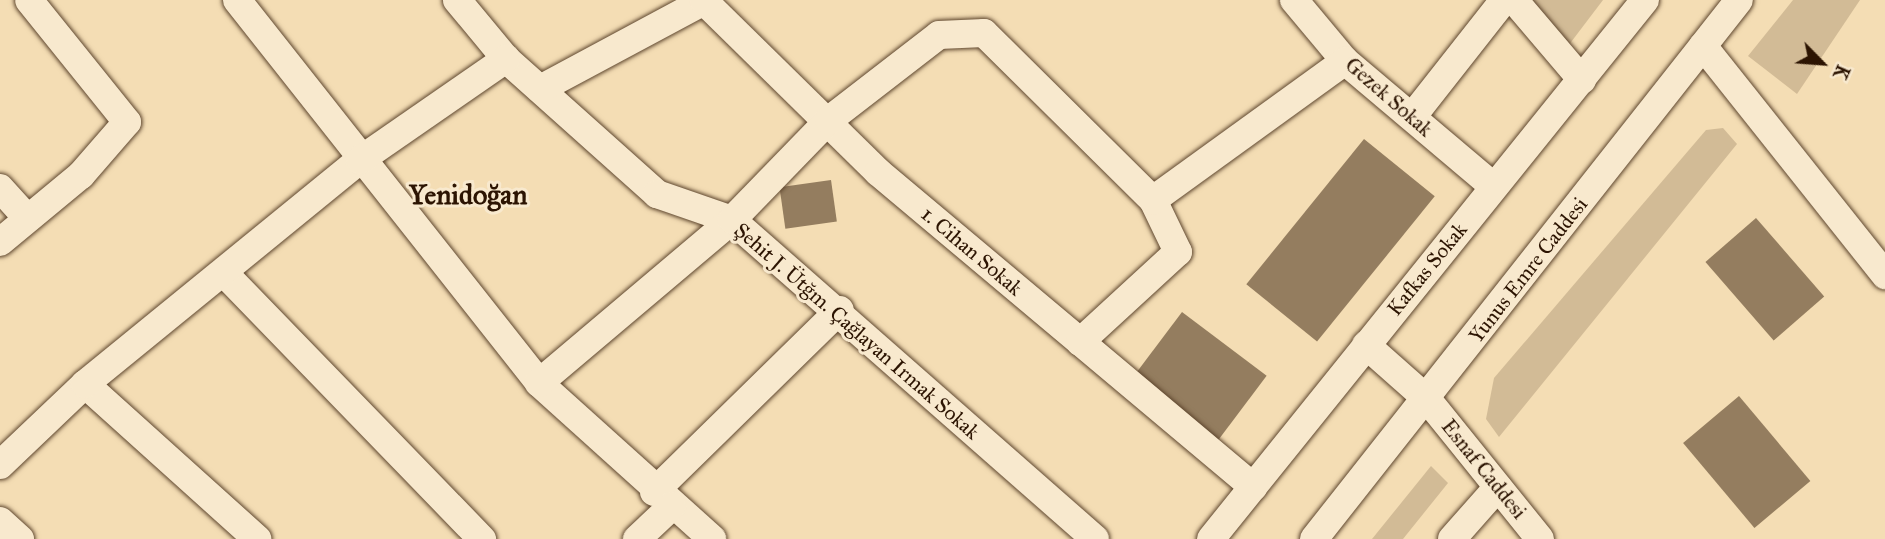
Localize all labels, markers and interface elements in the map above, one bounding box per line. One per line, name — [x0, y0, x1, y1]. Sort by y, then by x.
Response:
north arrow — [1787, 28, 1857, 98]
street label: Gezek Sokak — [1340, 52, 1438, 142]
text: K — [1828, 61, 1855, 83]
district label: Yenidoğan — [409, 178, 527, 212]
street label: Yunus Emre Caddesi — [1463, 192, 1593, 348]
street label: 1. Cihan Sokak — [916, 201, 1028, 301]
street label: Şehit J. Ütğm. Çağlayan Irmak Sokak — [729, 217, 985, 445]
street label: Kafkas Sokak — [1382, 217, 1472, 321]
street label: Esnaf Caddesi — [1436, 414, 1532, 524]

